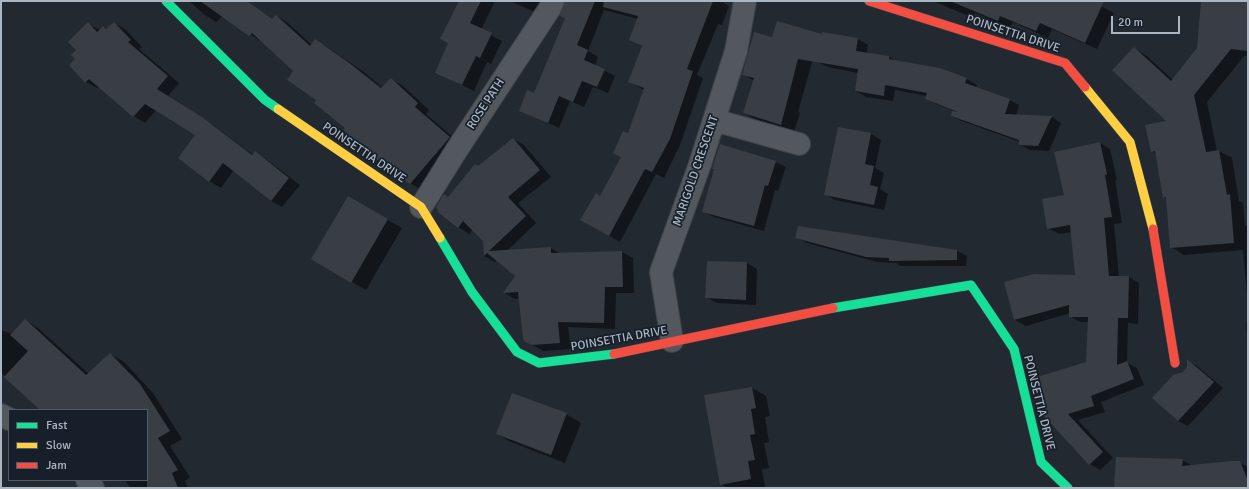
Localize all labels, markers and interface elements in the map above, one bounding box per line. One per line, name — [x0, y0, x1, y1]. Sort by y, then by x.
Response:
scale bar — [1113, 8, 1182, 34]
street label: POINSETTIA DRIVE — [964, 12, 1062, 56]
text: 20 m — [1118, 15, 1143, 30]
street label: ROSE PATH — [464, 76, 508, 132]
street label: MARIGOLD CRESCENT — [670, 114, 722, 228]
street label: POINSETTIA DRIVE — [319, 120, 409, 186]
street label: POINSETTIA DRIVE — [570, 323, 668, 355]
street label: POINSETTIA DRIVE — [1020, 354, 1058, 452]
legend — [8, 409, 148, 481]
text: Fast — [46, 418, 67, 433]
text: Slow — [46, 438, 71, 453]
text: Jam — [46, 458, 67, 473]

